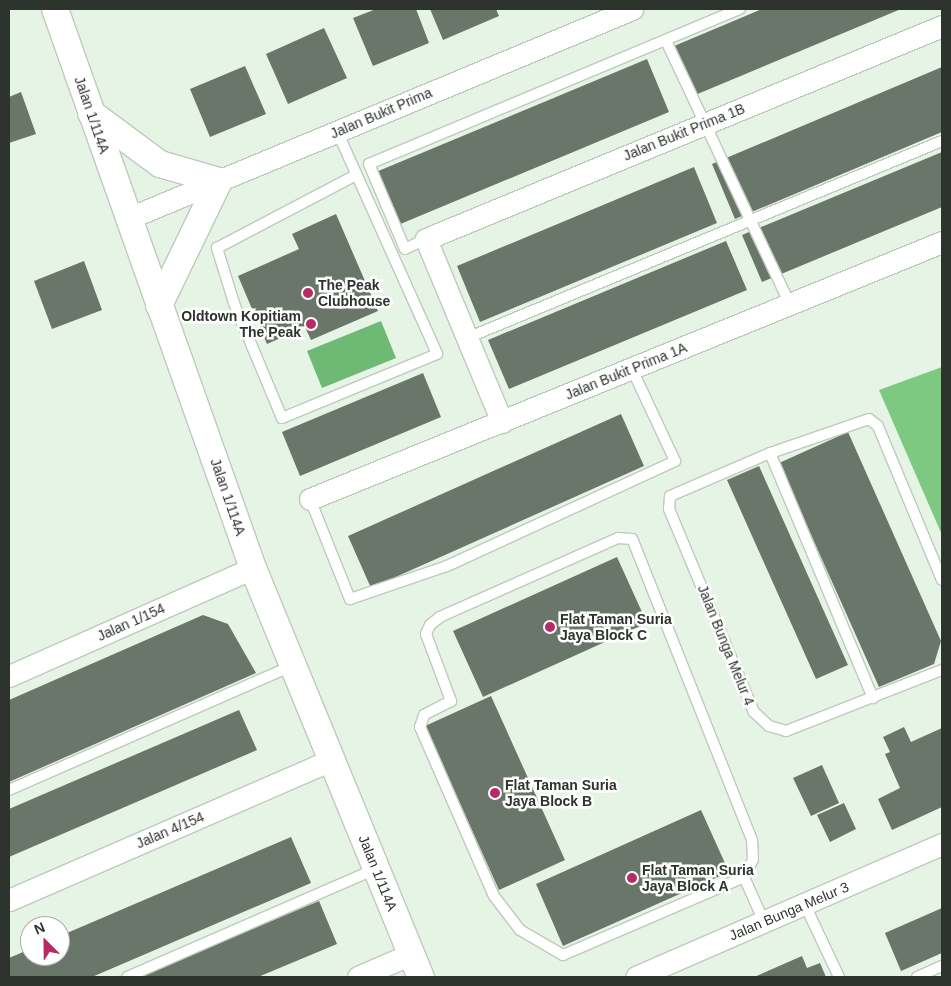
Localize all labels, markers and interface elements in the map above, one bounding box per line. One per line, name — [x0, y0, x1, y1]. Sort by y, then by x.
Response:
street label: Jalan 1/114A — [71, 74, 113, 156]
street label: Jalan Bukit Prima — [328, 84, 434, 142]
street label: Jalan Bukit Prima 1B — [621, 100, 747, 164]
place label: The Peak Clubhouse — [318, 277, 390, 310]
marker: The Peak Clubhouse — [302, 287, 314, 299]
place label: Oldtown Kopitiam The Peak — [181, 308, 301, 341]
marker: Oldtown Kopitiam The Peak — [305, 318, 317, 330]
street label: Jalan Bukit Prima 1A — [563, 339, 689, 403]
street label: Jalan 1/114A — [207, 456, 249, 538]
street label: Jalan Bunga Melur 4 — [694, 582, 758, 708]
street label: Jalan 1/154 — [95, 600, 167, 644]
place label: Flat Taman Suria Jaya Block C — [560, 611, 672, 644]
marker: Flat Taman Suria Jaya Block C — [544, 621, 556, 633]
place label: Flat Taman Suria Jaya Block B — [505, 777, 617, 810]
marker: Flat Taman Suria Jaya Block B — [489, 787, 501, 799]
street label: Jalan 4/154 — [133, 808, 207, 852]
street label: Jalan 1/114A — [355, 832, 401, 914]
place label: Flat Taman Suria Jaya Block A — [642, 862, 754, 894]
marker: Flat Taman Suria Jaya Block A — [626, 872, 638, 884]
street label: Jalan Bunga Melur 3 — [727, 878, 851, 944]
north arrow — [20, 916, 70, 966]
text: N — [32, 919, 47, 937]

